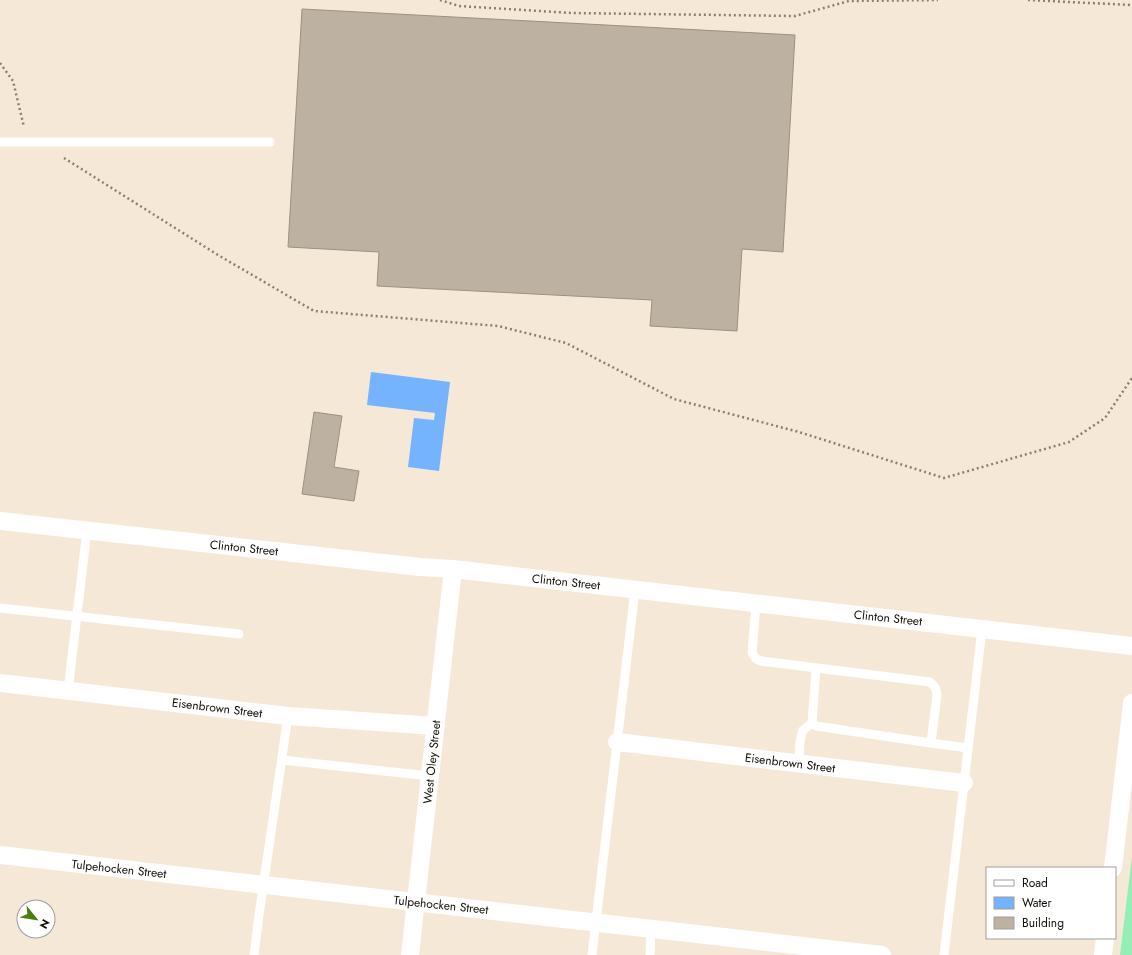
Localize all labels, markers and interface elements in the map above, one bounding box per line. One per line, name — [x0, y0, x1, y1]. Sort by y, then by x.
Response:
street label: Clinton Street — [209, 535, 279, 561]
street label: Clinton Street — [531, 569, 601, 595]
street label: Clinton Street — [853, 605, 923, 631]
street label: Eisenbrown Street — [171, 694, 263, 722]
street label: West Oley Street — [419, 719, 445, 805]
street label: Eisenbrown Street — [744, 749, 836, 777]
street label: Tulpehocken Street — [71, 855, 167, 883]
legend — [986, 867, 1116, 939]
text: Road — [1022, 874, 1048, 892]
street label: Tulpehocken Street — [393, 891, 489, 919]
text: Water — [1022, 894, 1053, 912]
north arrow — [16, 899, 56, 939]
text: Building — [1022, 914, 1064, 932]
text: N — [36, 916, 54, 932]

